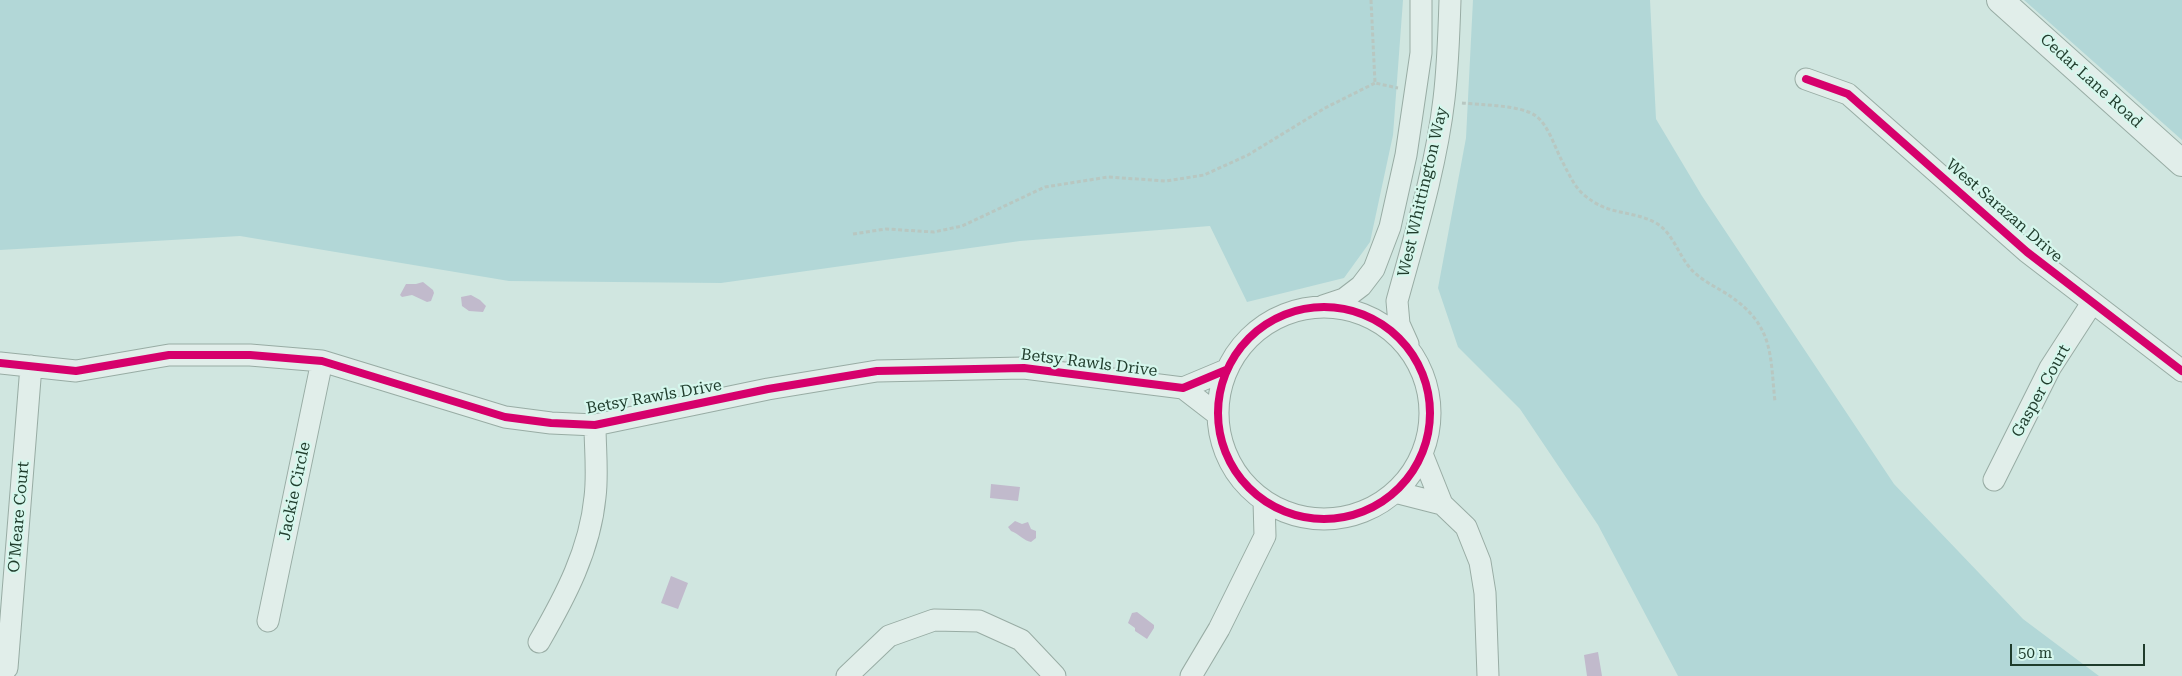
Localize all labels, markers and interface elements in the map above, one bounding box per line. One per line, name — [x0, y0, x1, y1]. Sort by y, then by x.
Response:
street label: Cedar Lane Road — [2036, 30, 2146, 132]
street label: West Whittington Way — [1394, 105, 1452, 279]
street label: West Sarazan Drive — [1942, 155, 2066, 267]
street label: Gasper Court — [2008, 341, 2074, 441]
street label: Betsy Rawls Drive — [1020, 345, 1158, 381]
street label: Betsy Rawls Drive — [585, 376, 723, 418]
street label: Jackie Circle — [275, 440, 315, 542]
street label: O'Meare Court — [5, 460, 33, 574]
scale bar — [2012, 634, 2147, 666]
text: 50 m — [2018, 644, 2052, 662]

